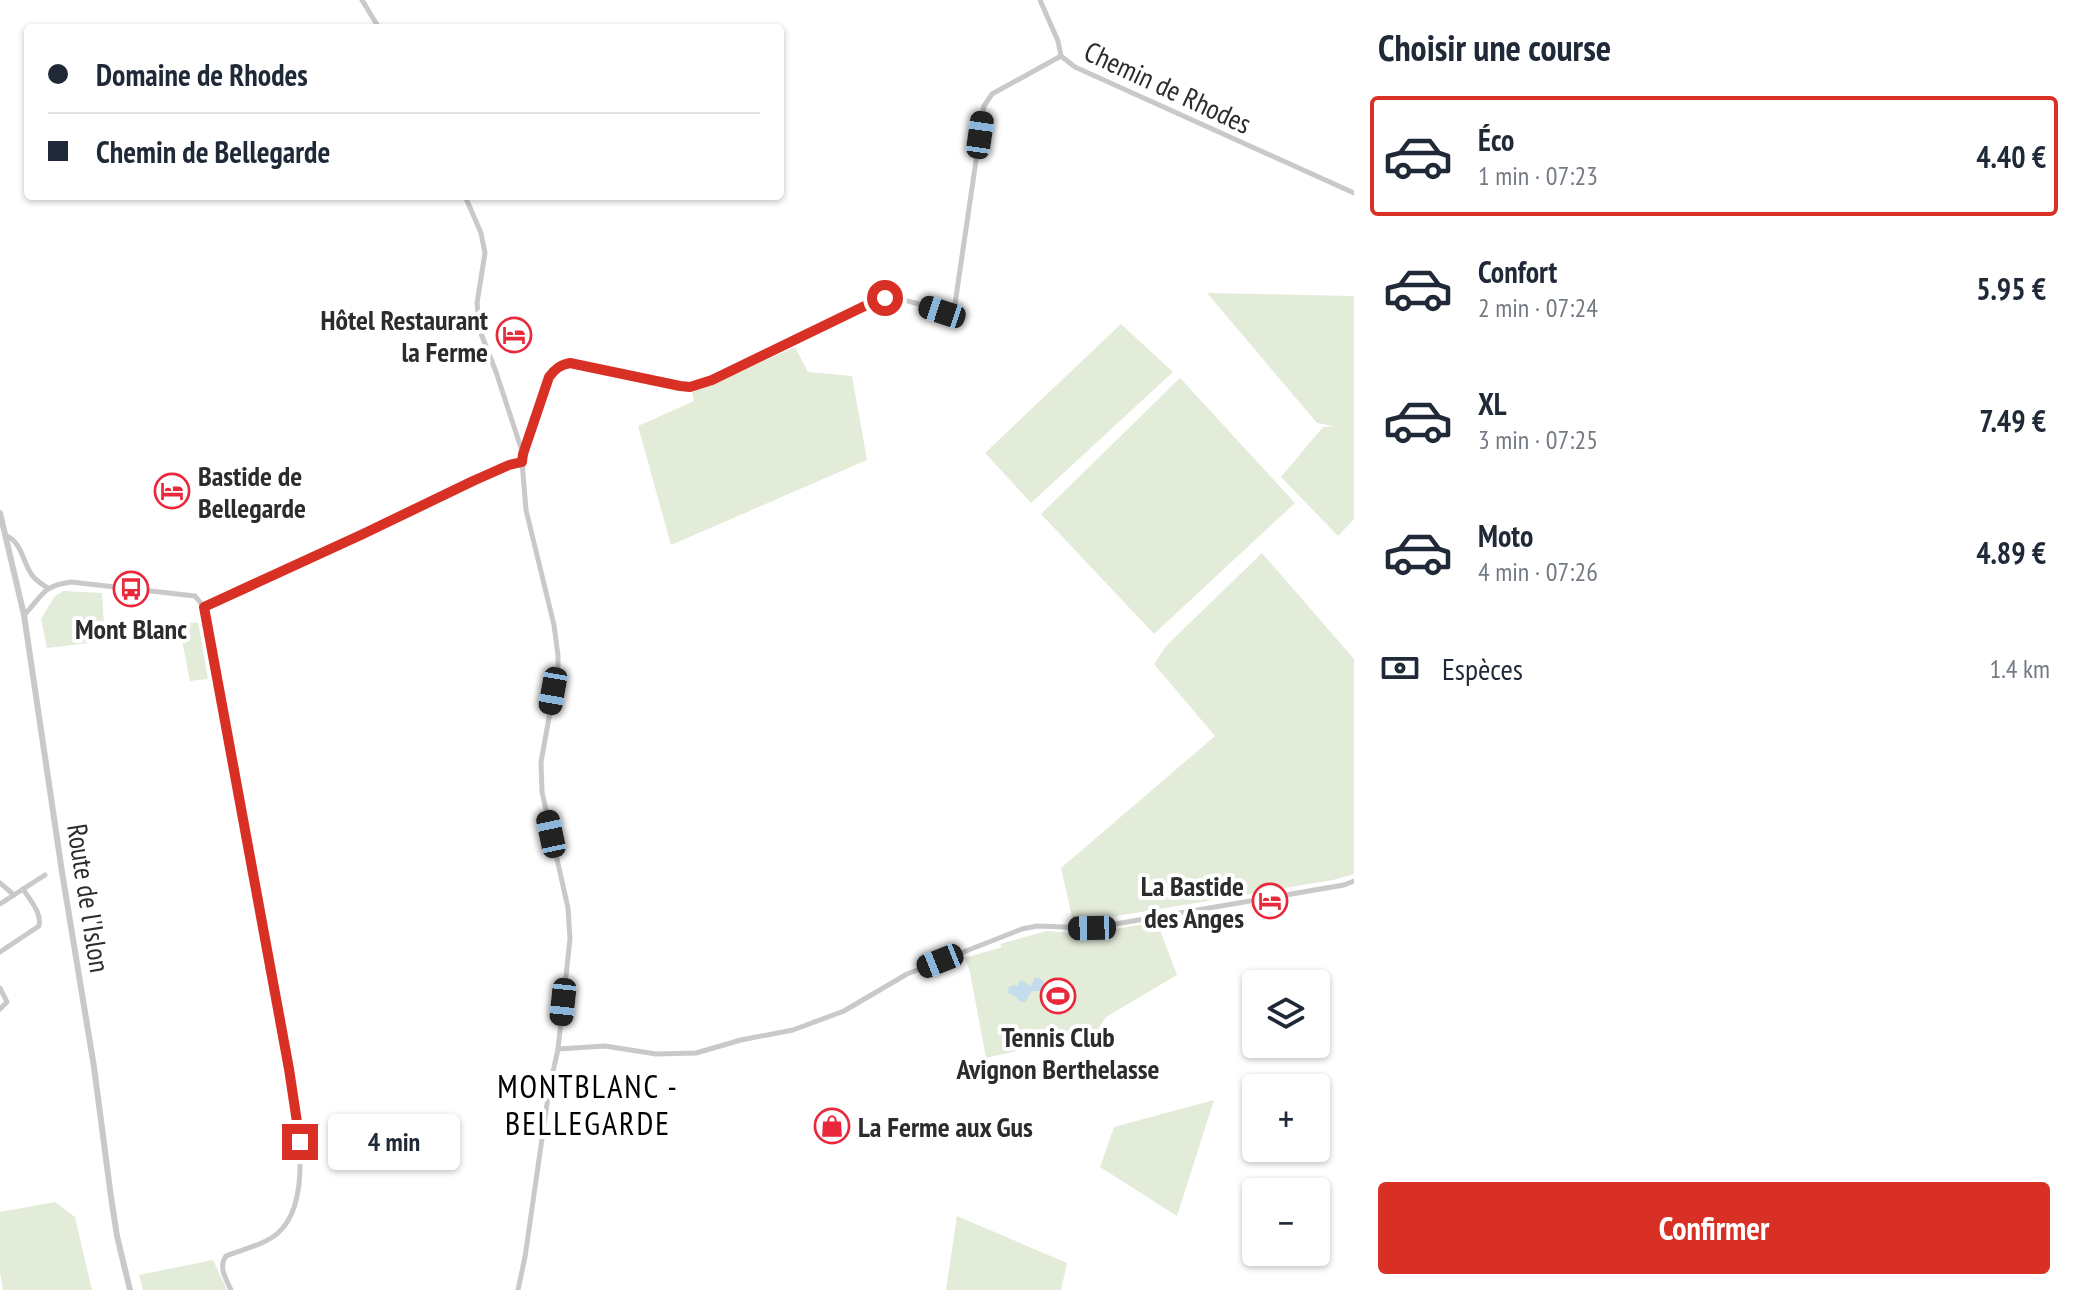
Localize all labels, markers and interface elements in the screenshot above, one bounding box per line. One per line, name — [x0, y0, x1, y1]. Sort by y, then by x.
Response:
text: Choisir une course — [1378, 24, 1611, 71]
street label: Chemin de Rhodes — [1079, 32, 1257, 142]
text: Domaine de Rhodes — [96, 55, 308, 94]
car — [965, 110, 995, 160]
icon: car — [1382, 120, 1454, 192]
text: Éco — [1478, 120, 1514, 159]
text: Chemin de Bellegarde — [96, 132, 330, 171]
text: 4.40 € — [1976, 137, 2046, 176]
text: 1 min · 07:23 — [1478, 159, 1598, 192]
icon: car — [1382, 252, 1454, 324]
text: Confort — [1478, 252, 1557, 291]
text: 5.95 € — [1976, 269, 2046, 308]
route start — [867, 280, 903, 316]
text: 2 min · 07:24 — [1478, 291, 1598, 324]
car — [915, 293, 969, 331]
place label: Hôtel Restaurant la Ferme — [321, 301, 488, 370]
hotel icon: Hôtel Restaurant la Ferme — [495, 316, 533, 354]
icon: car — [1382, 384, 1454, 456]
text: XL — [1478, 384, 1507, 423]
text: 7.49 € — [1979, 401, 2046, 440]
text: 3 min · 07:25 — [1478, 423, 1598, 456]
place label: Bastide de Bellegarde — [198, 457, 306, 526]
hotel icon: Bastide de Bellegarde — [153, 472, 191, 510]
icon: car — [1382, 516, 1454, 588]
text: Moto — [1478, 516, 1533, 555]
text: 4.89 € — [1976, 533, 2046, 572]
text: 4 min · 07:26 — [1478, 555, 1598, 588]
bus stop icon: Mont Blanc — [112, 570, 150, 608]
place label: Mont Blanc — [75, 610, 187, 647]
icon: cash — [1378, 646, 1422, 690]
text: Espèces — [1442, 649, 1523, 688]
text: 1.4 km — [1989, 652, 2050, 685]
car — [537, 665, 569, 717]
car — [534, 808, 568, 860]
street label: Route de l'Islon — [59, 821, 119, 975]
place label: La Bastide des Anges — [1141, 867, 1244, 936]
hotel icon: La Bastide des Anges — [1251, 882, 1289, 920]
car — [1068, 916, 1116, 940]
car — [913, 941, 967, 981]
map controls — [1242, 970, 1330, 1266]
button: layers — [1242, 970, 1330, 1058]
car — [549, 977, 577, 1027]
sports icon: Tennis Club Avignon Berthelasse — [1039, 977, 1077, 1015]
place label: Tennis Club Avignon Berthelasse — [955, 1018, 1160, 1087]
district label: MONTBLANC - BELLEGARDE — [497, 1065, 679, 1144]
button: + — [1242, 1074, 1330, 1162]
shop icon: La Ferme aux Gus — [813, 1107, 851, 1145]
place label: La Ferme aux Gus — [858, 1108, 1033, 1145]
callout: 4 min — [328, 1114, 460, 1170]
route end — [282, 1124, 318, 1160]
text: 4 min — [368, 1125, 420, 1158]
button: − — [1242, 1178, 1330, 1266]
button: Confirmer — [1378, 1182, 2050, 1274]

